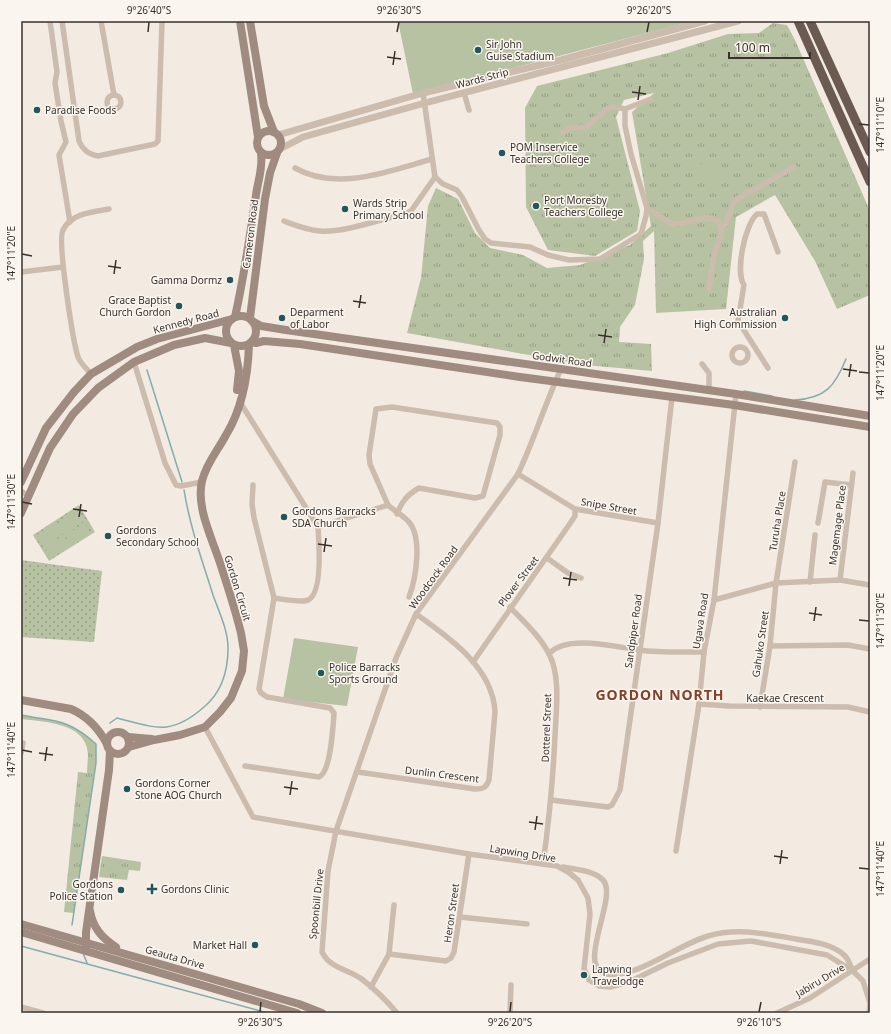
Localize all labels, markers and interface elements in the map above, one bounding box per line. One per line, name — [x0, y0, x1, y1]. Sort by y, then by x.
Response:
text: 9°26'40"S — [127, 3, 172, 17]
text: 9°26'30"S — [377, 3, 422, 17]
text: 9°26'20"S — [627, 3, 672, 17]
scale bar — [729, 34, 810, 60]
place label: Sir John Guise Stadium — [486, 37, 554, 63]
text: 100 m — [735, 39, 770, 56]
marker: Sir John Guise Stadium — [473, 45, 483, 55]
street label: Wards Strip — [454, 64, 510, 92]
text: 147°11'10"E — [873, 97, 887, 153]
place label: Paradise Foods — [45, 103, 116, 117]
marker: Paradise Foods — [32, 105, 42, 115]
place label: POM Inservice Teachers College — [510, 140, 590, 166]
marker: POM Inservice Teachers College — [497, 148, 507, 158]
place label: Port Moresby Teachers College — [544, 193, 624, 219]
place label: Wards Strip Primary School — [353, 196, 424, 222]
street label: Cameron Road — [239, 199, 261, 269]
marker: Port Moresby Teachers College — [531, 201, 541, 211]
marker: Wards Strip Primary School — [340, 204, 350, 214]
text: 147°11'20"E — [4, 226, 18, 282]
place label: Gamma Dormz — [151, 273, 222, 287]
marker: Gamma Dormz — [225, 275, 235, 285]
place label: Grace Baptist Church Gordon — [99, 293, 171, 319]
marker: Grace Baptist Church Gordon — [174, 301, 184, 311]
street label: Kennedy Road — [151, 305, 221, 337]
place label: Deparment of Labor — [290, 305, 344, 331]
place label: Australian High Commission — [694, 305, 777, 331]
marker: Deparment of Labor — [277, 313, 287, 323]
marker: Australian High Commission — [780, 313, 790, 323]
text: 147°11'20"E — [873, 345, 887, 401]
street label: Godwit Road — [531, 348, 593, 370]
text: 147°11'30"E — [4, 474, 18, 530]
street label: Magemage Place — [825, 484, 849, 566]
street label: Turuha Place — [765, 490, 789, 552]
street label: Snipe Street — [580, 494, 638, 518]
place label: Gordons Barracks SDA Church — [292, 504, 376, 530]
marker: Gordons Barracks SDA Church — [279, 512, 289, 522]
place label: Gordons Secondary School — [116, 523, 199, 549]
marker: Gordons Secondary School — [103, 531, 113, 541]
street label: Woodcock Road — [405, 543, 461, 611]
street label: Gordon Circuit — [221, 553, 255, 623]
street label: Plover Street — [494, 553, 542, 609]
street label: Ugava Road — [689, 592, 711, 650]
street label: Sandpiper Road — [621, 593, 645, 669]
text: 147°11'30"E — [873, 593, 887, 649]
street label: Gahuko Street — [748, 609, 772, 678]
place label: Police Barracks Sports Ground — [329, 660, 400, 686]
marker: Police Barracks Sports Ground — [316, 668, 326, 678]
district label: GORDON NORTH — [595, 685, 725, 704]
street label: Kaekae Crescent — [746, 691, 824, 705]
street label: Dotterel Street — [538, 693, 554, 763]
text: 147°11'40"E — [4, 722, 18, 778]
street label: Dunlin Crescent — [404, 763, 480, 786]
place label: Gordons Corner Stone AOG Church — [135, 776, 222, 802]
marker: Gordons Corner Stone AOG Church — [122, 784, 132, 794]
street label: Lapwing Drive — [489, 841, 557, 865]
text: 147°11'40"E — [873, 841, 887, 897]
street label: Spoonbill Drive — [305, 868, 327, 940]
place label: Gordons Police Station — [50, 877, 113, 903]
place label: Gordons Clinic — [161, 882, 229, 896]
street label: Heron Street — [440, 882, 462, 944]
marker: Gordons Clinic — [146, 883, 158, 895]
marker: Gordons Police Station — [116, 885, 126, 895]
place label: Market Hall — [193, 938, 247, 952]
marker: Market Hall — [250, 940, 260, 950]
street label: Geauta Drive — [144, 942, 207, 972]
street label: Jabiru Drive — [792, 960, 847, 1001]
place label: Lapwing Travelodge — [592, 962, 644, 988]
marker: Lapwing Travelodge — [579, 970, 589, 980]
text: 9°26'30"S — [238, 1015, 283, 1029]
text: 9°26'20"S — [488, 1015, 533, 1029]
text: 9°26'10"S — [737, 1015, 782, 1029]

